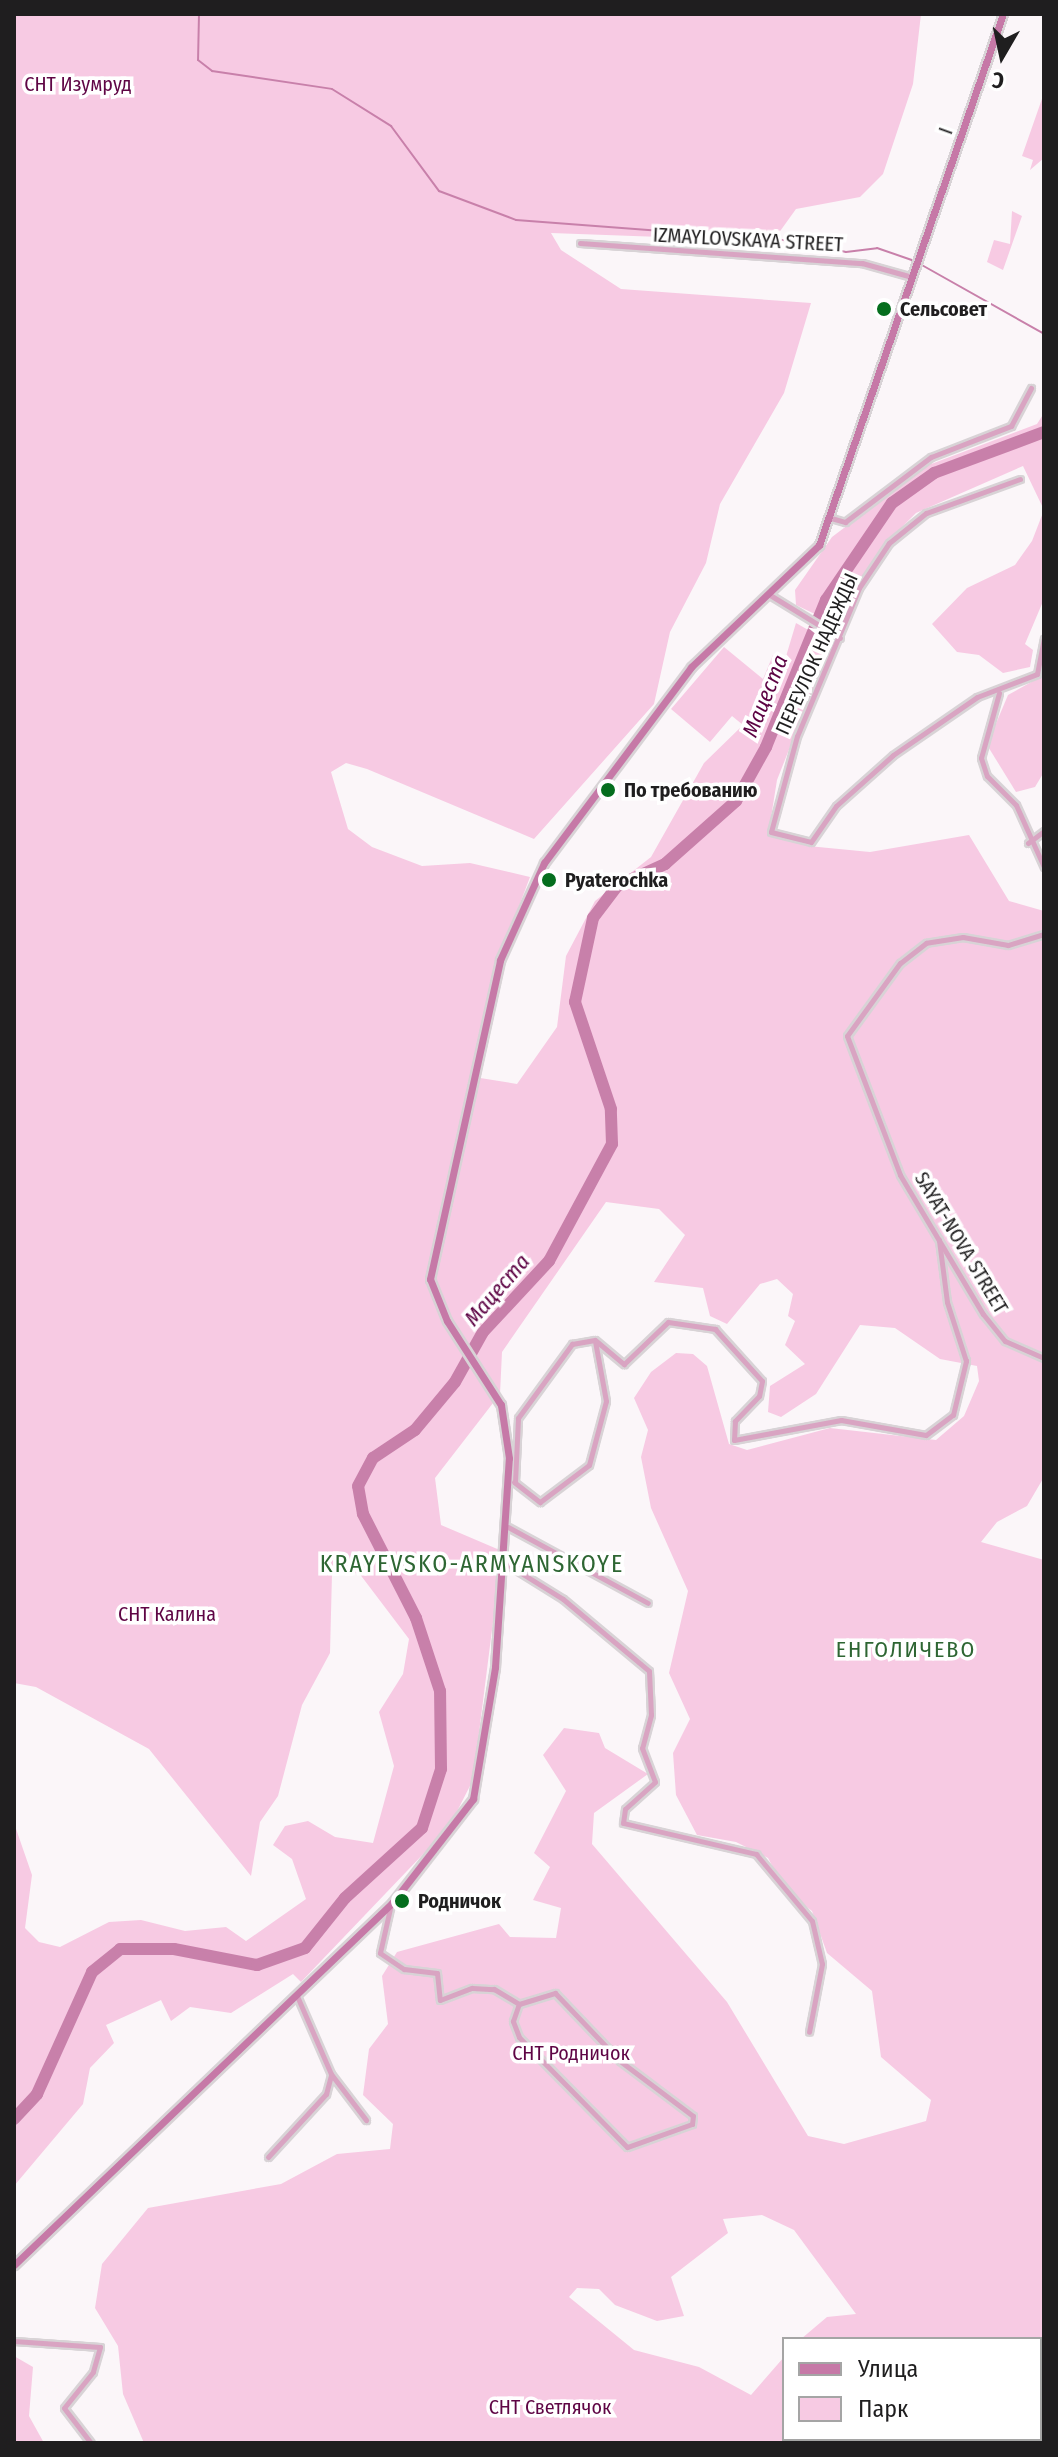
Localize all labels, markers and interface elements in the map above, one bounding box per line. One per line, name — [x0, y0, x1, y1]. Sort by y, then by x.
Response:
north arrow — [962, 16, 1042, 96]
text: С — [990, 66, 1006, 94]
park label: СНТ Изумруд — [24, 72, 132, 96]
street label: I — [934, 124, 958, 138]
street label: IZMAYLOVSKAYA STREET — [652, 223, 844, 257]
place label: Сельсовет — [900, 297, 987, 321]
marker: Сельсовет — [875, 300, 893, 318]
street label: ПЕРЕУЛОК НАДЕЖДЫ — [771, 570, 863, 738]
water label: Мацеста — [737, 651, 793, 741]
place label: По требованию — [624, 778, 758, 802]
marker: По требованию — [599, 781, 617, 799]
place label: Pyaterochka — [565, 868, 668, 892]
marker: Pyaterochka — [540, 871, 558, 889]
street label: SAYAT-NOVA STREET — [909, 1168, 1013, 1318]
water label: Мацеста — [459, 1249, 535, 1331]
district label: KRAYEVSKO-ARMYANSKOYE — [320, 1551, 624, 1579]
park label: СНТ Калина — [118, 1602, 216, 1626]
district label: ЕНГОЛИЧЕВО — [836, 1637, 976, 1663]
place label: Родничок — [418, 1889, 501, 1913]
marker: Родничок — [393, 1892, 411, 1910]
park label: СНТ Родничок — [512, 2041, 630, 2065]
legend — [782, 2337, 1042, 2441]
text: Улица — [858, 2355, 918, 2383]
park label: СНТ Светлячок — [489, 2395, 611, 2419]
text: Парк — [858, 2395, 908, 2423]

